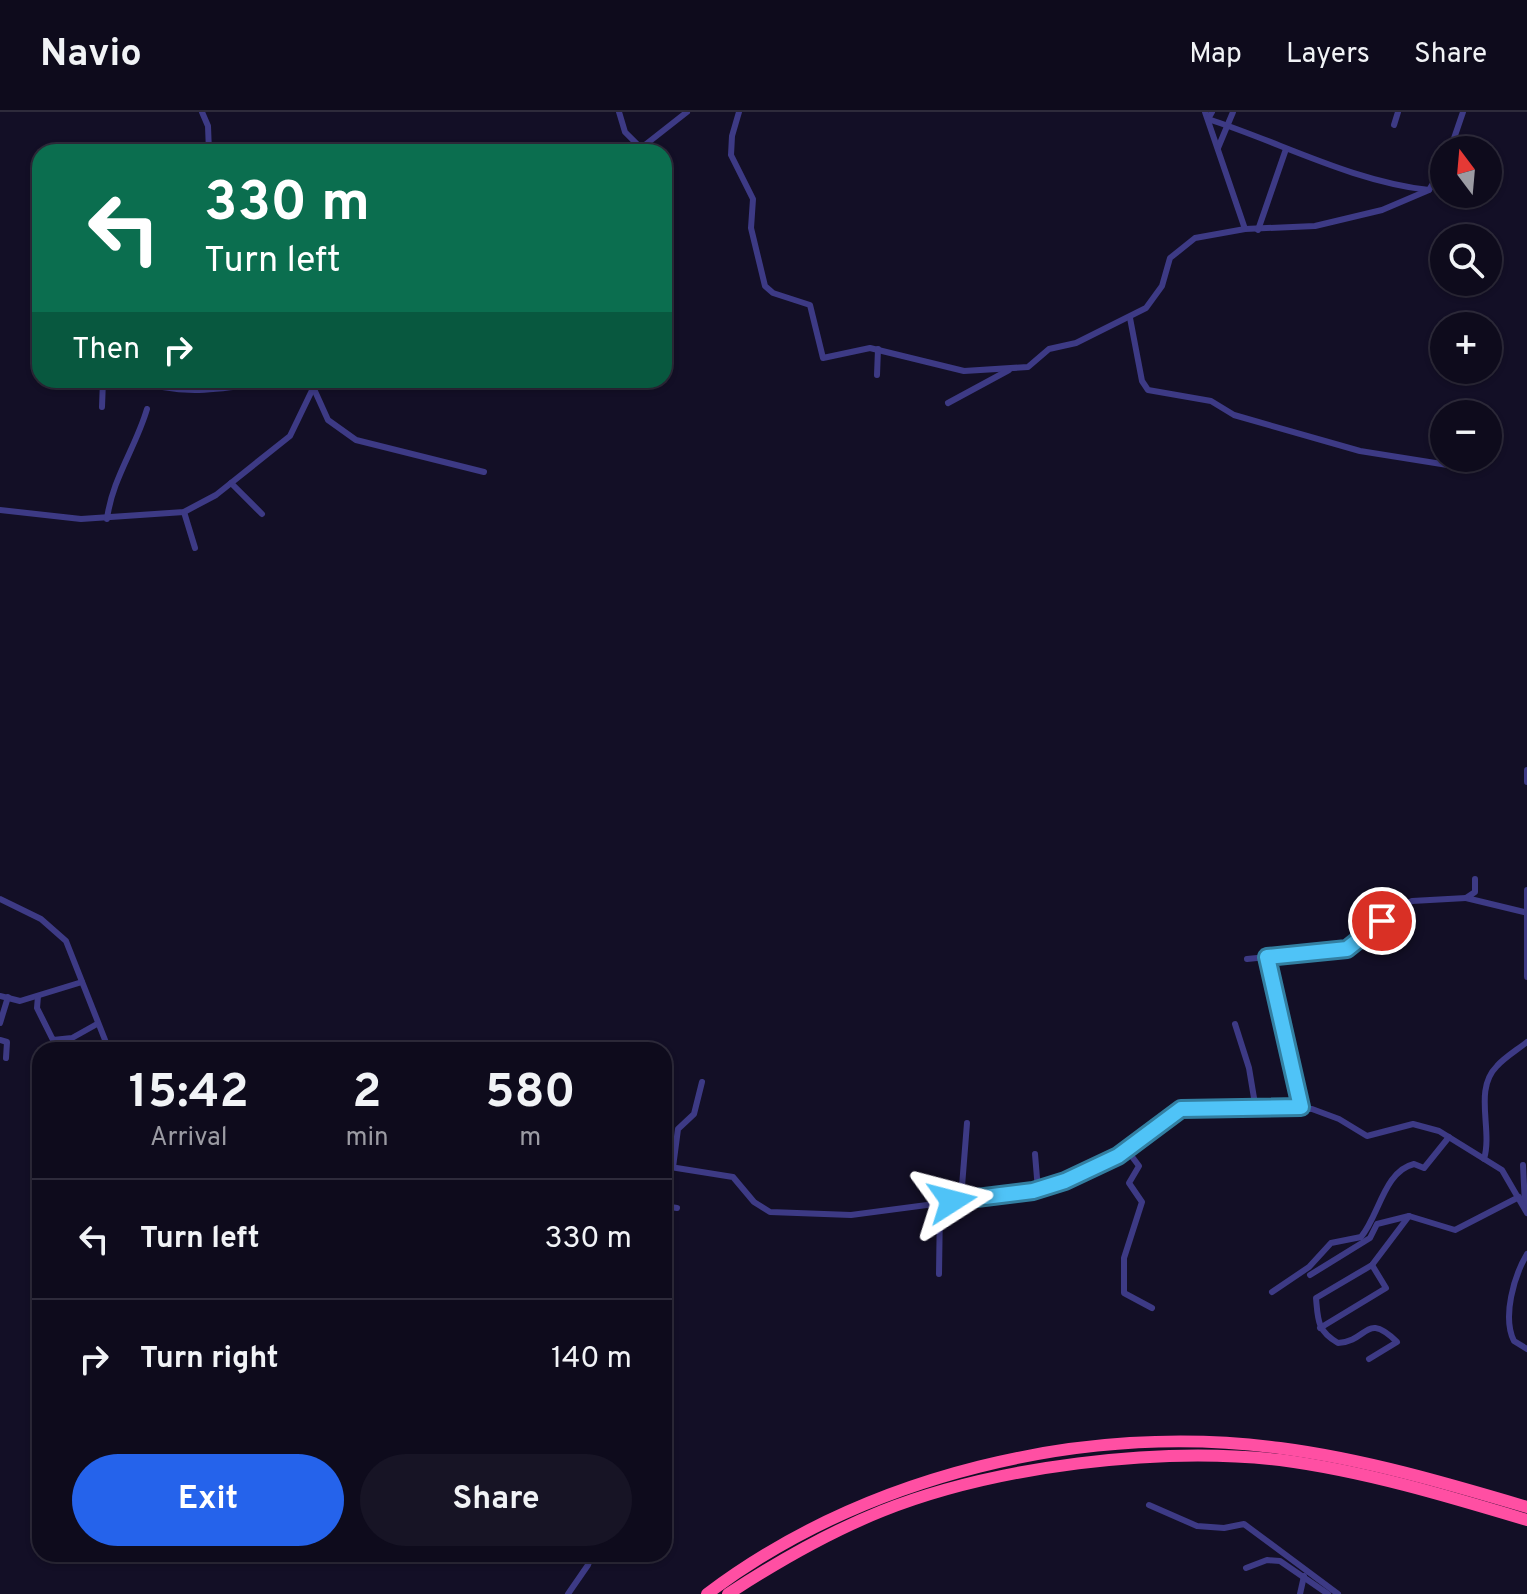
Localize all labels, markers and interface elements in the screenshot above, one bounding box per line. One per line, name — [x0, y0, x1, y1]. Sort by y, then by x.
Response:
text: Navio — [40, 31, 142, 80]
text: Map — [1189, 37, 1242, 73]
text: Layers — [1286, 37, 1370, 73]
text: Share — [1414, 37, 1487, 73]
north arrow — [1430, 136, 1502, 208]
map controls — [1430, 136, 1502, 472]
text: 330 m — [204, 170, 370, 240]
icon: left — [72, 176, 176, 280]
button: search — [1430, 224, 1502, 296]
text: Turn left — [204, 239, 341, 285]
button: + — [1430, 312, 1502, 384]
icon: right — [156, 328, 200, 372]
text: Then — [72, 332, 140, 369]
button: − — [1430, 400, 1502, 472]
pin — [1348, 887, 1416, 955]
icon: arrive — [1360, 899, 1404, 943]
text: 15:42 — [129, 1064, 249, 1124]
text: 2 — [352, 1064, 382, 1124]
text: 580 — [485, 1064, 576, 1124]
text: Arrival — [150, 1122, 227, 1155]
text: min — [345, 1122, 389, 1155]
text: m — [519, 1122, 541, 1155]
position arrow — [910, 1159, 994, 1243]
icon: left — [72, 1217, 116, 1261]
text: Turn left — [140, 1221, 260, 1258]
text: 330 m — [544, 1221, 632, 1258]
icon: right — [72, 1337, 116, 1381]
text: Turn right — [140, 1341, 278, 1378]
text: 140 m — [551, 1341, 632, 1378]
button: Exit — [72, 1454, 344, 1546]
button: Share — [360, 1454, 632, 1546]

